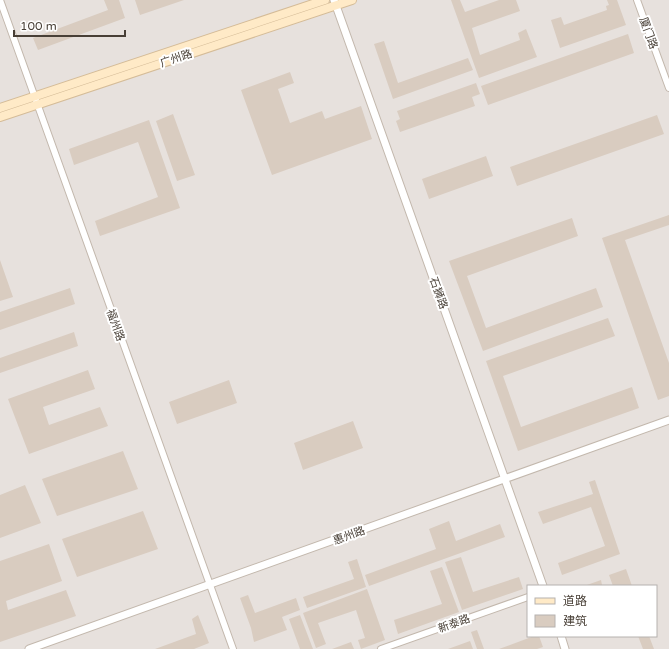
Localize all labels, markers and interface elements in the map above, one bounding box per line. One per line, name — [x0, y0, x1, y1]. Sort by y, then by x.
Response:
scale bar — [14, 12, 125, 38]
street label: 厦门路 — [637, 15, 660, 51]
text: 100 m — [20, 19, 57, 33]
street label: 广州路 — [158, 47, 194, 70]
street label: 石狮路 — [427, 275, 450, 311]
street label: 福州路 — [104, 307, 127, 343]
street label: 惠州路 — [331, 524, 367, 547]
legend — [527, 585, 657, 637]
text: 道路 — [563, 594, 587, 608]
street label: 新泰路 — [436, 612, 472, 635]
text: 建筑 — [563, 614, 587, 628]

